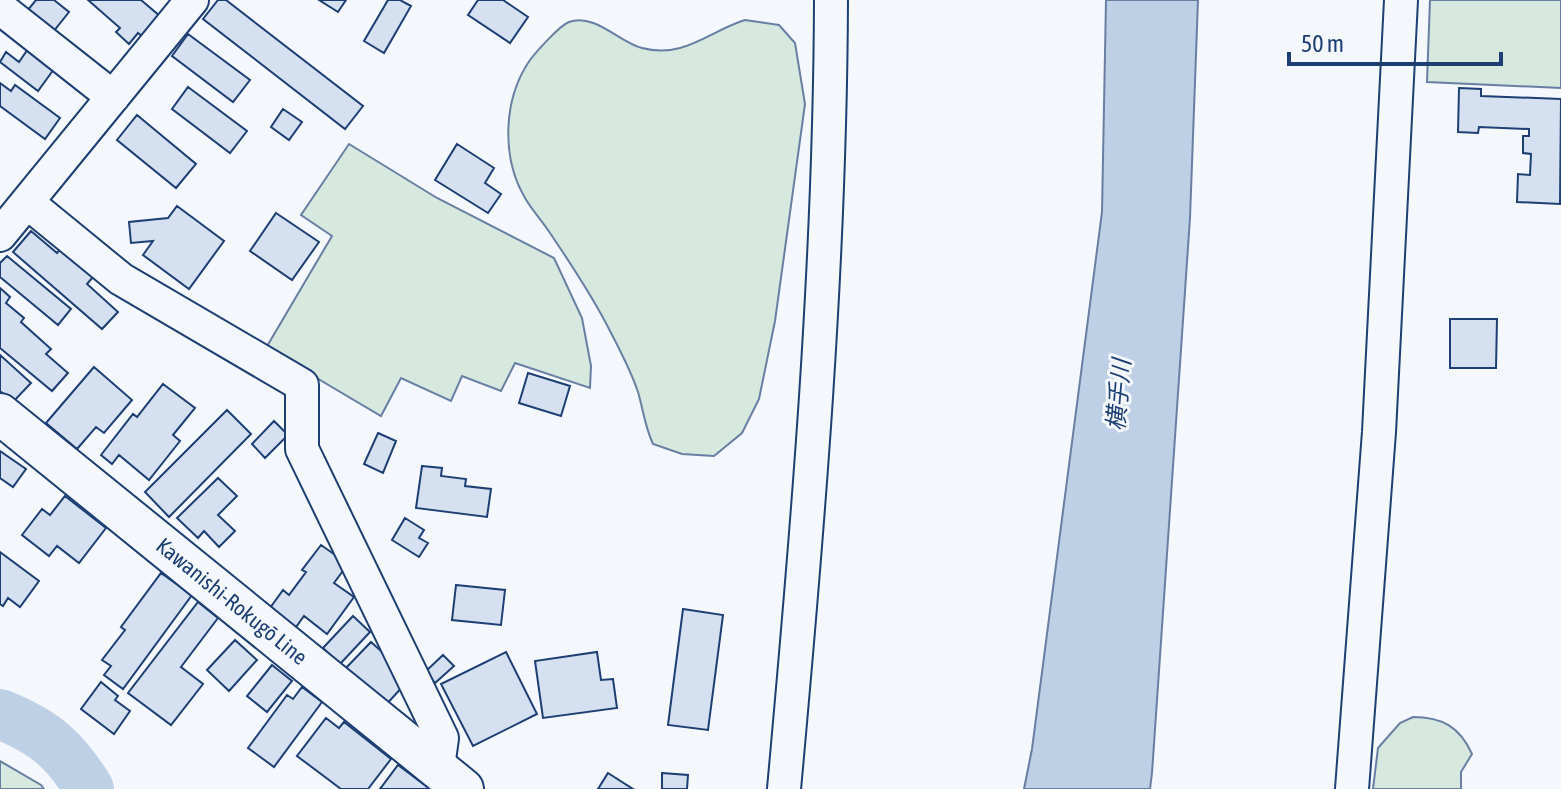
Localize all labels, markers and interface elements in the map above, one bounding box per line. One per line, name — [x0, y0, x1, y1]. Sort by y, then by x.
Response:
scale bar — [1289, 16, 1501, 66]
text: 50 m — [1301, 30, 1344, 57]
water label: 横手川 — [1102, 355, 1135, 432]
street label: Kawanishi-Rokugō Line — [151, 532, 313, 670]

